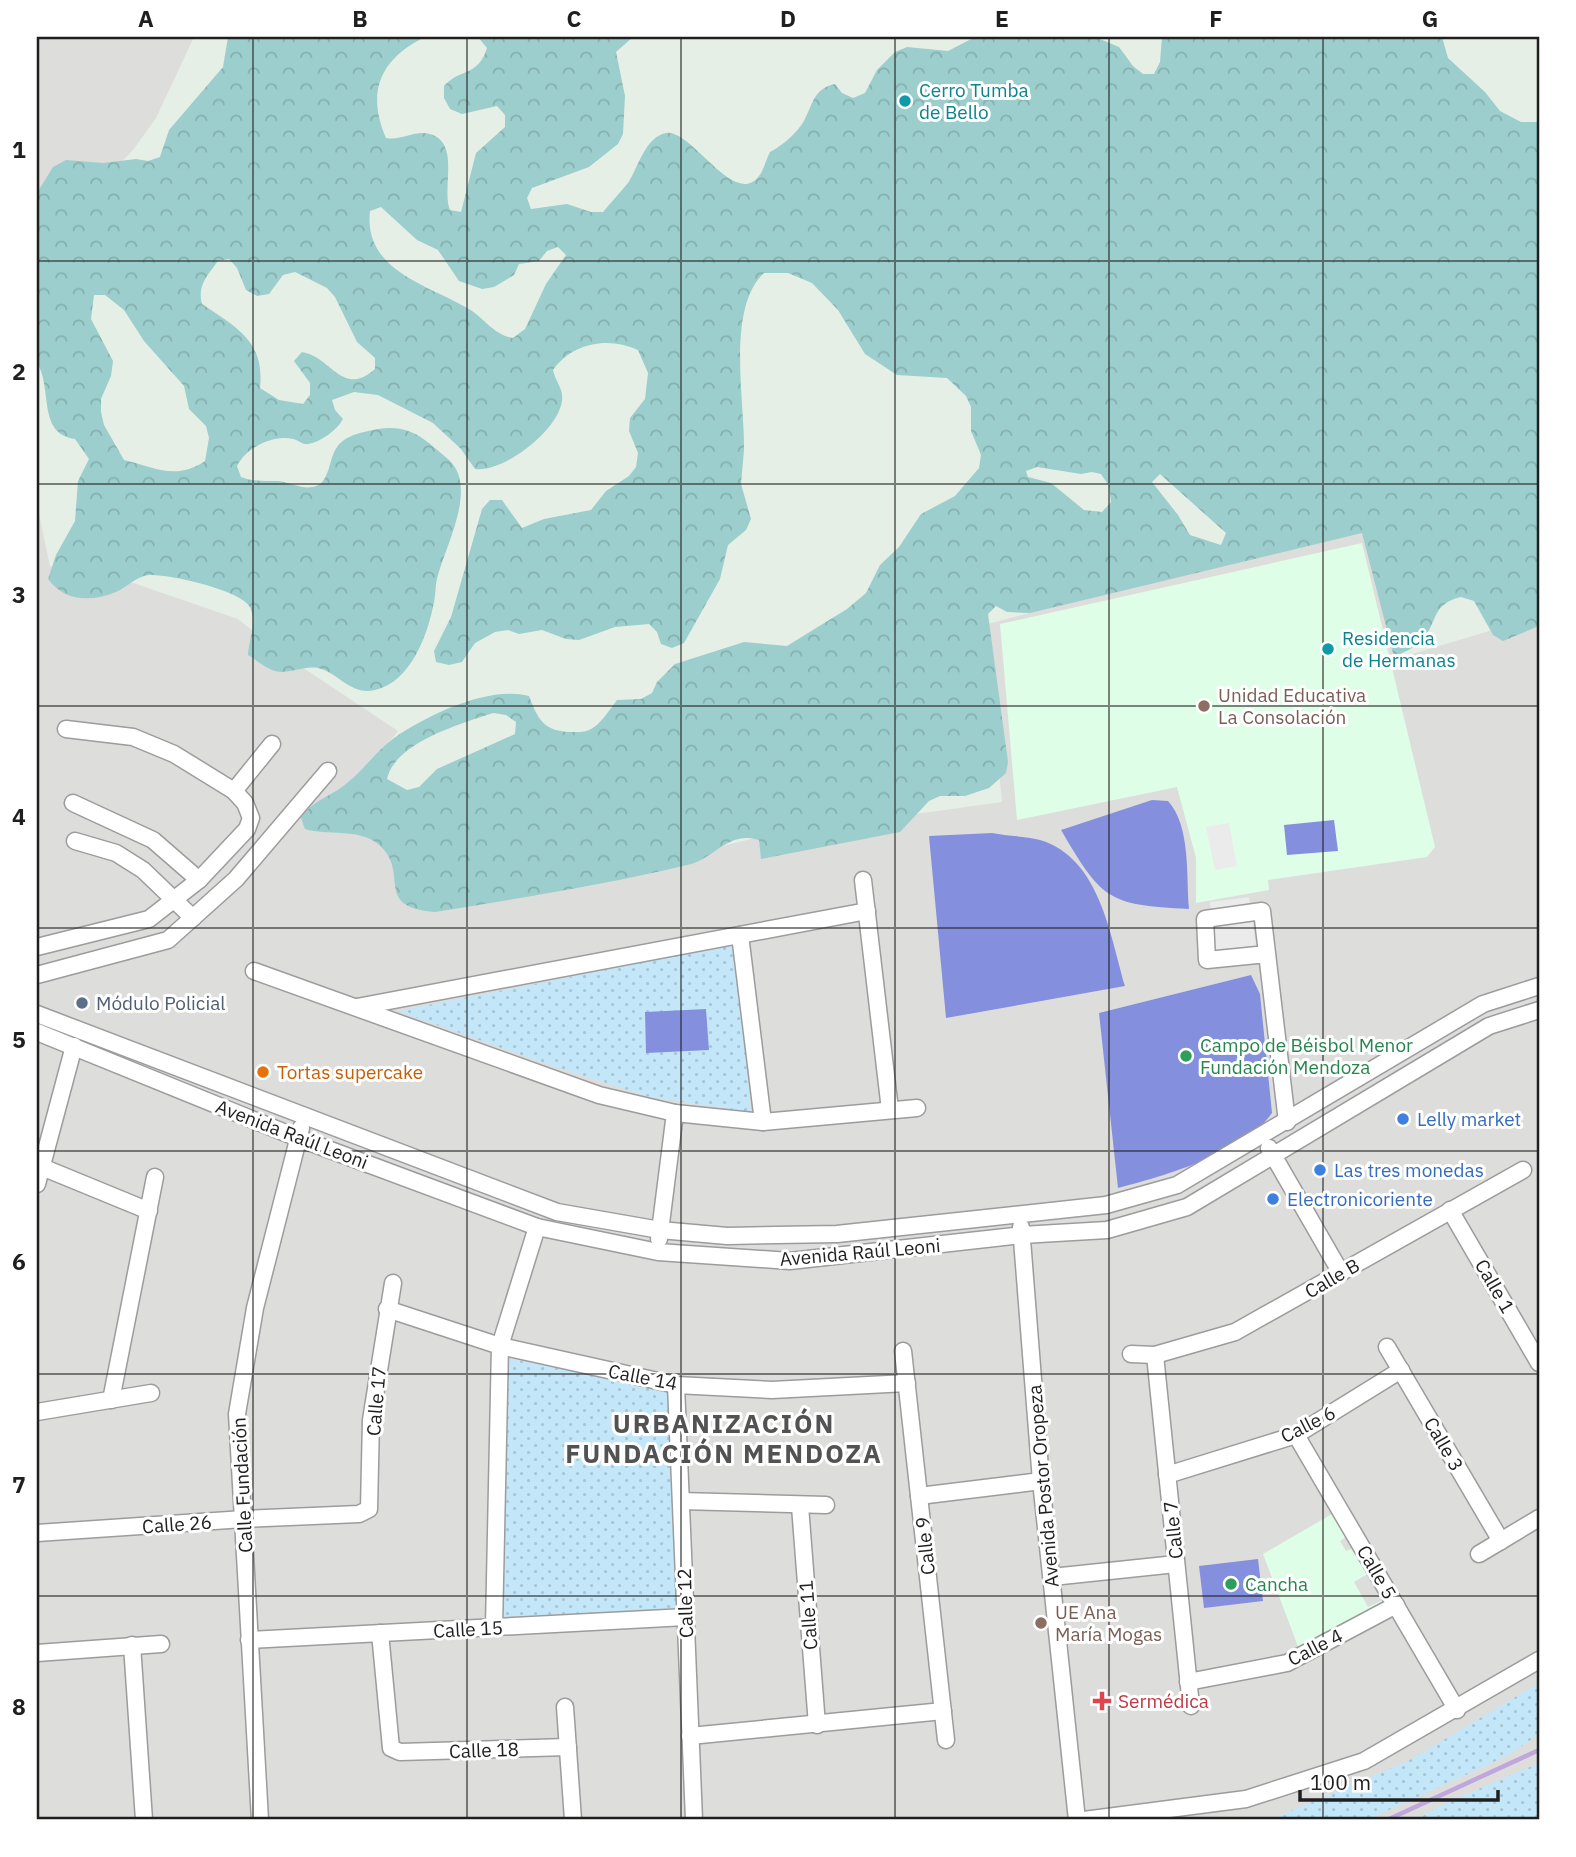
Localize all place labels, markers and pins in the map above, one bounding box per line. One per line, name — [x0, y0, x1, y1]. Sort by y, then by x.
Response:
place label: Cerro Tumba de Bello — [919, 78, 1029, 124]
marker: Cerro Tumba de Bello — [897, 93, 913, 109]
place label: Residencia de Hermanas — [1342, 626, 1456, 672]
marker: Residencia de Hermanas — [1320, 641, 1336, 657]
place label: Unidad Educativa La Consolación — [1218, 683, 1366, 729]
marker: Unidad Educativa La Consolación — [1196, 698, 1212, 714]
place label: Módulo Policial — [96, 991, 226, 1015]
marker: Módulo Policial — [74, 995, 90, 1011]
place label: Campo de Béisbol Menor Fundación Mendoza — [1200, 1033, 1413, 1079]
marker: Campo de Béisbol Menor Fundación Mendoza — [1178, 1048, 1194, 1064]
place label: Tortas supercake — [277, 1060, 423, 1084]
marker: Tortas supercake — [255, 1064, 271, 1080]
place label: Lelly market — [1417, 1107, 1521, 1131]
marker: Lelly market — [1395, 1111, 1411, 1127]
place label: Las tres monedas — [1334, 1158, 1484, 1182]
marker: Las tres monedas — [1312, 1162, 1328, 1178]
place label: Electronicoriente — [1287, 1187, 1433, 1211]
marker: Electronicoriente — [1265, 1191, 1281, 1207]
place label: Cancha — [1245, 1572, 1308, 1596]
marker: Cancha — [1223, 1576, 1239, 1592]
place label: UE Ana María Mogas — [1055, 1600, 1162, 1646]
marker: UE Ana María Mogas — [1033, 1615, 1049, 1631]
place label: Sermédica — [1118, 1689, 1209, 1713]
marker: Sermédica — [1092, 1691, 1112, 1711]

